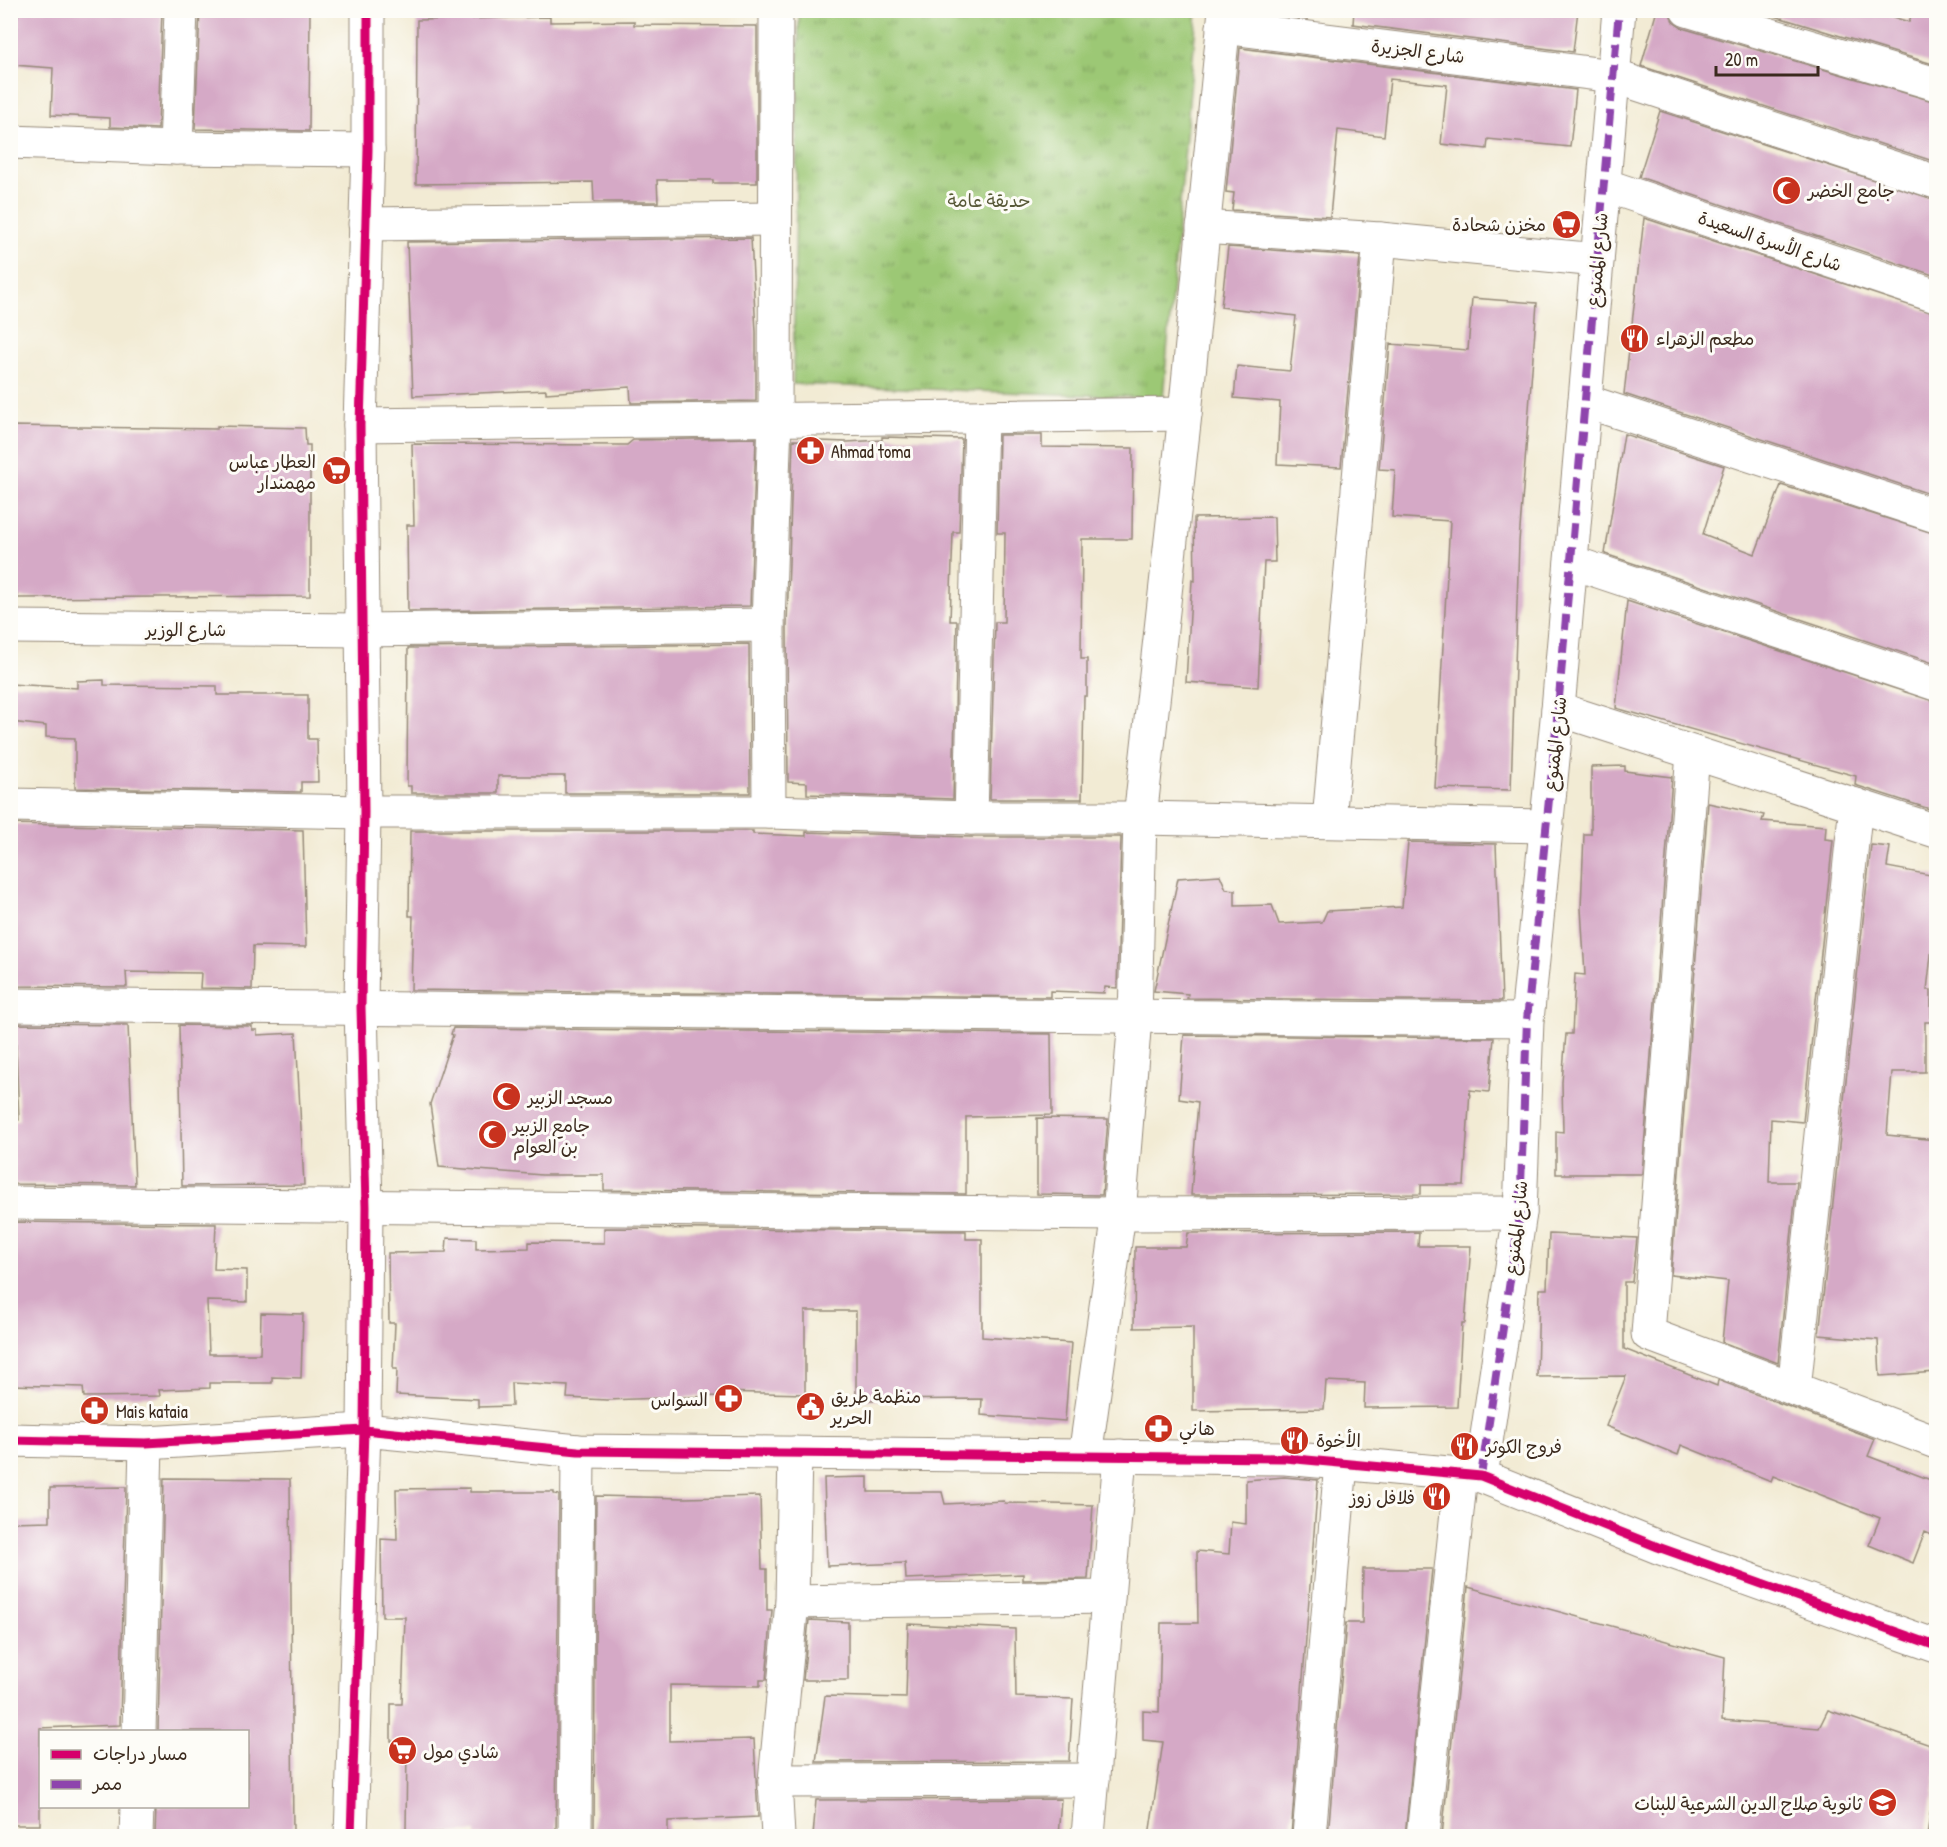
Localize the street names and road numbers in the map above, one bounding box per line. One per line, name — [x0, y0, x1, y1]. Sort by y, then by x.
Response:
street label: شارع الجزيرة — [1370, 33, 1466, 69]
street label: شارع الأسرة السعيدة — [1695, 205, 1845, 277]
street label: شارع الممنوع — [1580, 211, 1614, 309]
street label: شارع الوزير — [144, 617, 226, 642]
street label: شارع الممنوع — [1538, 695, 1572, 793]
street label: شارع الممنوع — [1499, 1179, 1533, 1277]

